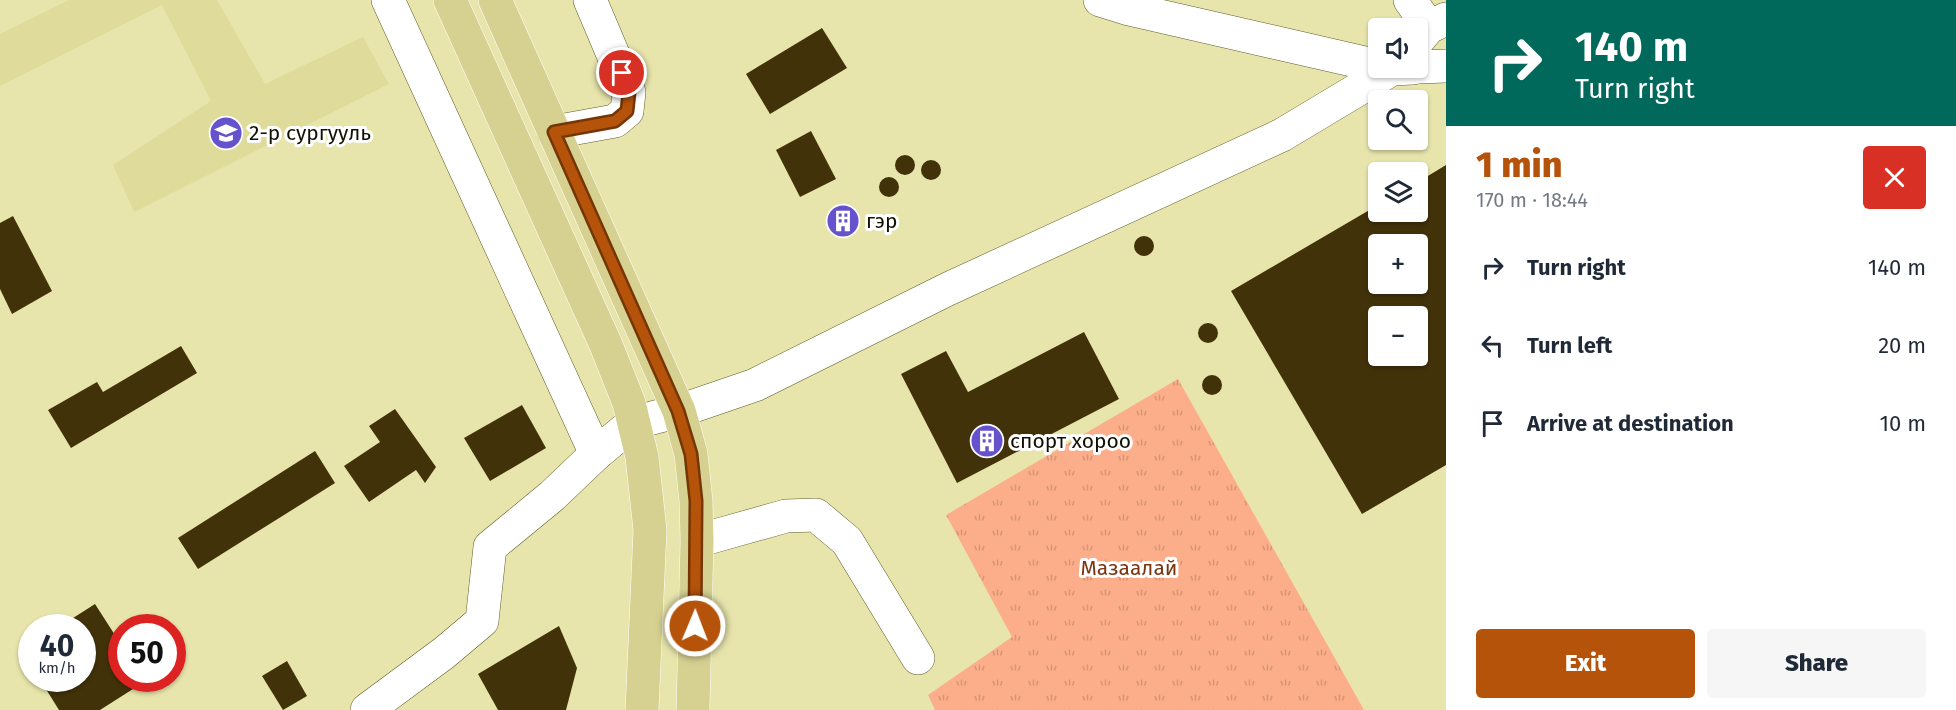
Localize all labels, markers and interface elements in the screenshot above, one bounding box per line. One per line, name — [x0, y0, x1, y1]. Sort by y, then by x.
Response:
map controls — [1368, 18, 1428, 366]
button: sound — [1368, 18, 1428, 78]
text: 140 m — [1575, 22, 1688, 72]
icon: right — [1476, 24, 1554, 102]
pin — [596, 47, 647, 98]
icon: arrive — [605, 56, 638, 89]
text: Turn right — [1575, 73, 1695, 105]
button: search — [1368, 90, 1428, 150]
school or university icon: 2-р сургууль — [208, 115, 244, 151]
place label: 2-р сургууль — [249, 120, 371, 146]
text: 1 min — [1476, 143, 1562, 187]
button: close — [1863, 146, 1926, 209]
button: layers — [1368, 162, 1428, 222]
text: 170 m · 18:44 — [1476, 188, 1588, 212]
building icon: гэр — [825, 203, 861, 239]
place label: гэр — [866, 208, 897, 234]
button: + — [1368, 234, 1428, 294]
icon: right — [1476, 251, 1509, 284]
text: Turn right — [1527, 254, 1626, 281]
text: 140 m — [1868, 254, 1926, 281]
button: − — [1368, 306, 1428, 366]
icon: left — [1476, 329, 1509, 362]
text: Turn left — [1527, 332, 1612, 359]
text: 20 m — [1878, 332, 1926, 359]
icon: arrive — [1476, 407, 1509, 440]
text: Arrive at destination — [1527, 410, 1734, 437]
text: 10 m — [1880, 410, 1926, 437]
building icon: спорт хороо — [969, 423, 1005, 459]
place label: спорт хороо — [1010, 428, 1131, 454]
park label: Мазаалай — [1081, 555, 1177, 581]
position arrow — [663, 594, 727, 658]
speed limit sign: 50 — [108, 614, 186, 692]
text: 40 — [40, 628, 74, 664]
button: Exit — [1476, 629, 1695, 698]
button: Share — [1707, 629, 1926, 698]
text: km/h — [38, 659, 76, 677]

